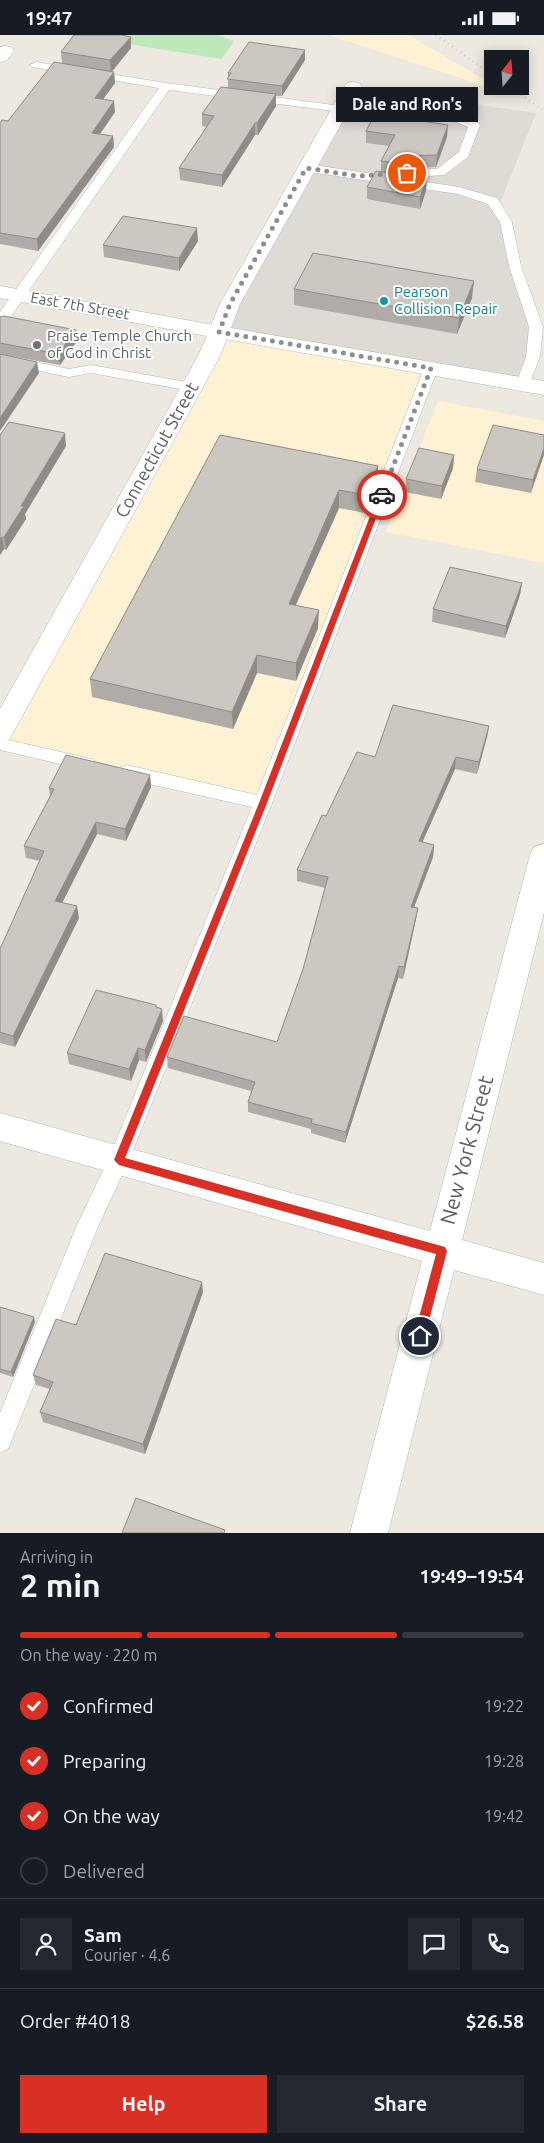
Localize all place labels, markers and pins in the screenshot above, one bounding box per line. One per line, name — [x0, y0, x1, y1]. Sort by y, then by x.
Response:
callout: Dale and Ron's — [336, 88, 478, 123]
pin — [386, 152, 428, 194]
place label: Pearson Collision Repair — [394, 283, 498, 317]
marker: Pearson Collision Repair — [378, 295, 390, 307]
place label: Praise Temple Church of God in Christ — [47, 327, 192, 361]
marker: Praise Temple Church of God in Christ — [31, 339, 43, 351]
pin — [399, 1315, 441, 1357]

